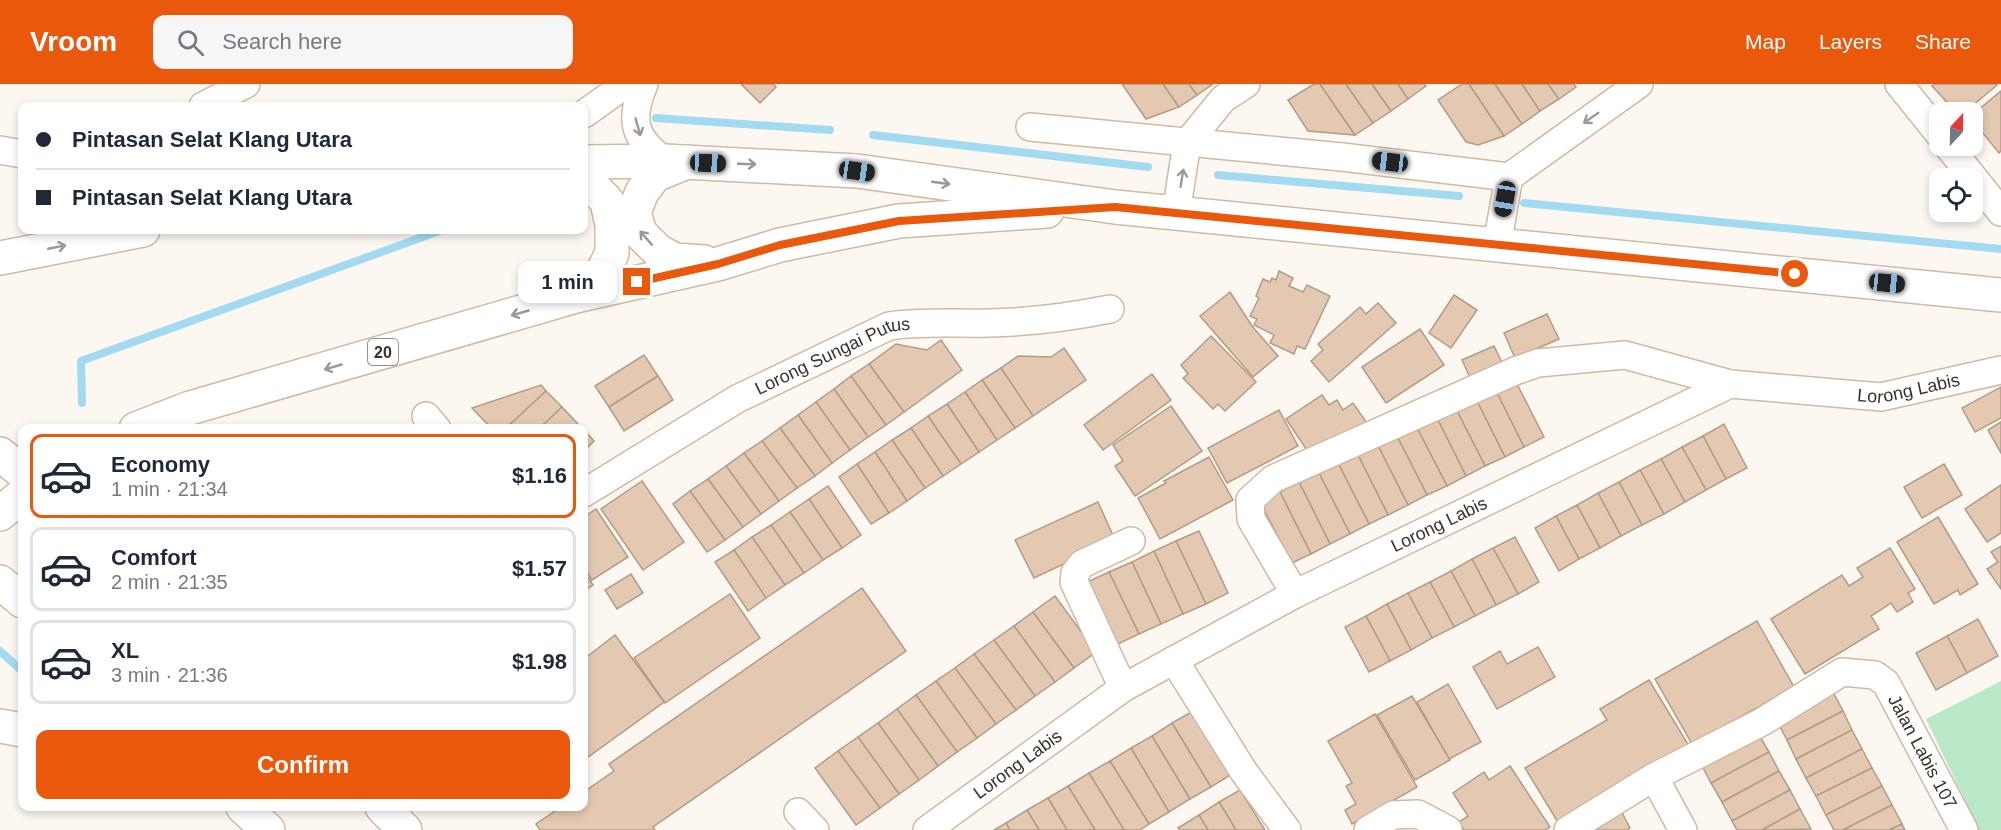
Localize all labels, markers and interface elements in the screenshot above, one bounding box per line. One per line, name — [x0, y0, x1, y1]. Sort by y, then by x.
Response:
search box — [153, 15, 573, 69]
text: Vroom — [30, 26, 117, 57]
icon: search — [174, 26, 207, 59]
text: Search here — [222, 29, 342, 54]
text: Map — [1745, 30, 1786, 53]
text: Layers — [1819, 30, 1882, 53]
text: Share — [1915, 30, 1971, 53]
north arrow — [1929, 102, 1983, 156]
map controls — [1929, 102, 1983, 222]
one-way arrow — [1584, 112, 1600, 124]
one-way arrow — [632, 117, 644, 136]
text: Pintasan Selat Klang Utara — [72, 127, 352, 152]
car — [1371, 151, 1409, 173]
car — [690, 153, 726, 173]
one-way arrow — [736, 159, 756, 170]
car — [838, 160, 876, 182]
button: locate — [1929, 168, 1983, 222]
one-way arrow — [1176, 169, 1187, 188]
one-way arrow — [930, 177, 950, 188]
car — [1493, 180, 1517, 218]
text: Pintasan Selat Klang Utara — [72, 185, 352, 210]
one-way arrow — [640, 231, 654, 247]
one-way arrow — [47, 241, 67, 252]
route start — [1781, 260, 1808, 287]
callout: 1 min — [517, 261, 616, 303]
route end — [623, 268, 650, 295]
text: 1 min — [541, 271, 594, 293]
car — [1868, 272, 1906, 294]
one-way arrow — [511, 308, 530, 319]
street label: Lorong Sungai Putus — [752, 314, 911, 399]
road number: 20 — [368, 339, 398, 365]
one-way arrow — [323, 362, 342, 373]
street label: Lorong Labis — [1857, 370, 1962, 407]
icon: car — [39, 449, 93, 503]
text: Economy — [111, 452, 210, 477]
text: $1.16 — [512, 463, 567, 488]
text: 1 min · 21:34 — [111, 478, 228, 500]
street label: Lorong Labis — [1388, 493, 1490, 556]
icon: car — [39, 542, 93, 596]
text: Comfort — [111, 545, 197, 570]
text: $1.57 — [512, 556, 567, 581]
text: 2 min · 21:35 — [111, 571, 228, 593]
icon: car — [39, 635, 93, 689]
text: XL — [111, 638, 139, 663]
text: $1.98 — [512, 649, 567, 674]
text: 3 min · 21:36 — [111, 664, 228, 686]
street label: Jalan Labis 107 — [1884, 691, 1961, 812]
street label: Lorong Labis — [970, 726, 1066, 803]
button: Confirm — [36, 730, 570, 799]

